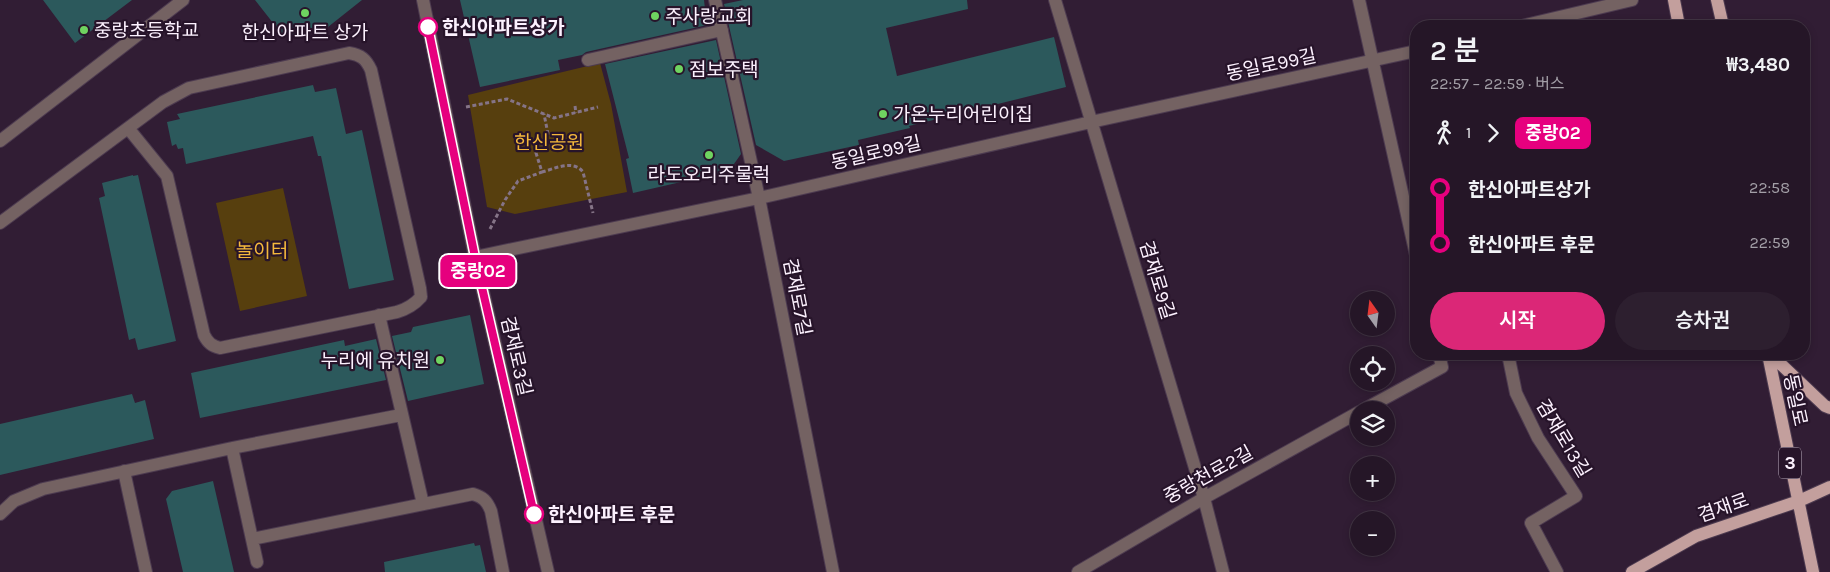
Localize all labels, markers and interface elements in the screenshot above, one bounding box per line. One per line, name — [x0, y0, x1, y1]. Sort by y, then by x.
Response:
place label: 주사랑교회 — [665, 6, 752, 28]
marker: 한신아파트 상가 — [299, 7, 311, 19]
marker: 주사랑교회 — [649, 10, 661, 22]
marker: 한신아파트상가 — [418, 17, 438, 37]
place label: 한신아파트상가 — [442, 17, 565, 39]
place label: 중랑초등학교 — [94, 20, 199, 42]
place label: 한신아파트 상가 — [242, 22, 368, 44]
marker: 중랑초등학교 — [78, 24, 90, 36]
text: 2 분 — [1430, 34, 1479, 67]
street label: 동일로99길 — [1224, 45, 1318, 85]
text: ₩3,480 — [1727, 54, 1790, 76]
place label: 점보주택 — [689, 59, 759, 81]
marker: 점보주택 — [673, 63, 685, 75]
text: 22:57 – 22:59 · 버스 — [1430, 74, 1564, 93]
place label: 가온누리어린이집 — [893, 104, 1033, 126]
marker: 가온누리어린이집 — [877, 108, 889, 120]
icon: walk — [1430, 119, 1458, 147]
icon: forward — [1479, 119, 1507, 147]
text: 중랑02 — [1525, 122, 1581, 144]
text: 1 — [1466, 123, 1471, 142]
park label: 한신공원 — [514, 132, 584, 154]
street label: 동일로99길 — [829, 132, 924, 174]
marker: 라도오리주물럭 — [703, 149, 715, 161]
place label: 라도오리주물럭 — [648, 164, 770, 186]
text: 22:58 — [1749, 178, 1790, 197]
text: 한신아파트상가 — [1468, 179, 1590, 201]
text: 22:59 — [1749, 233, 1790, 252]
text: 한신아파트 후문 — [1468, 234, 1595, 256]
street label: 겸재로9길 — [1135, 238, 1179, 322]
park label: 놀이터 — [236, 240, 288, 262]
line badge: 중랑02 — [443, 255, 513, 287]
street label: 겸재로7길 — [779, 256, 815, 338]
text: 중랑02 — [450, 260, 506, 282]
north arrow — [1350, 291, 1395, 336]
map controls — [1350, 291, 1395, 556]
button: 시작 — [1430, 292, 1605, 350]
button: 승차권 — [1615, 292, 1790, 350]
street label: 겸재로3길 — [496, 314, 536, 398]
button: locate — [1350, 346, 1395, 391]
place label: 누리에 유치원 — [321, 350, 430, 372]
marker: 누리에 유치원 — [434, 354, 446, 366]
street label: 동일로 — [1779, 372, 1811, 428]
street label: 겸재로13길 — [1531, 395, 1595, 482]
button: layers — [1350, 401, 1395, 446]
street label: 중랑천로2길 — [1160, 441, 1257, 508]
road number: 3 — [1779, 448, 1801, 478]
button: + — [1350, 456, 1395, 501]
street label: 겸재로 — [1695, 489, 1752, 527]
marker: 한신아파트 후문 — [524, 504, 544, 524]
place label: 한신아파트 후문 — [548, 504, 675, 526]
button: − — [1350, 511, 1395, 556]

